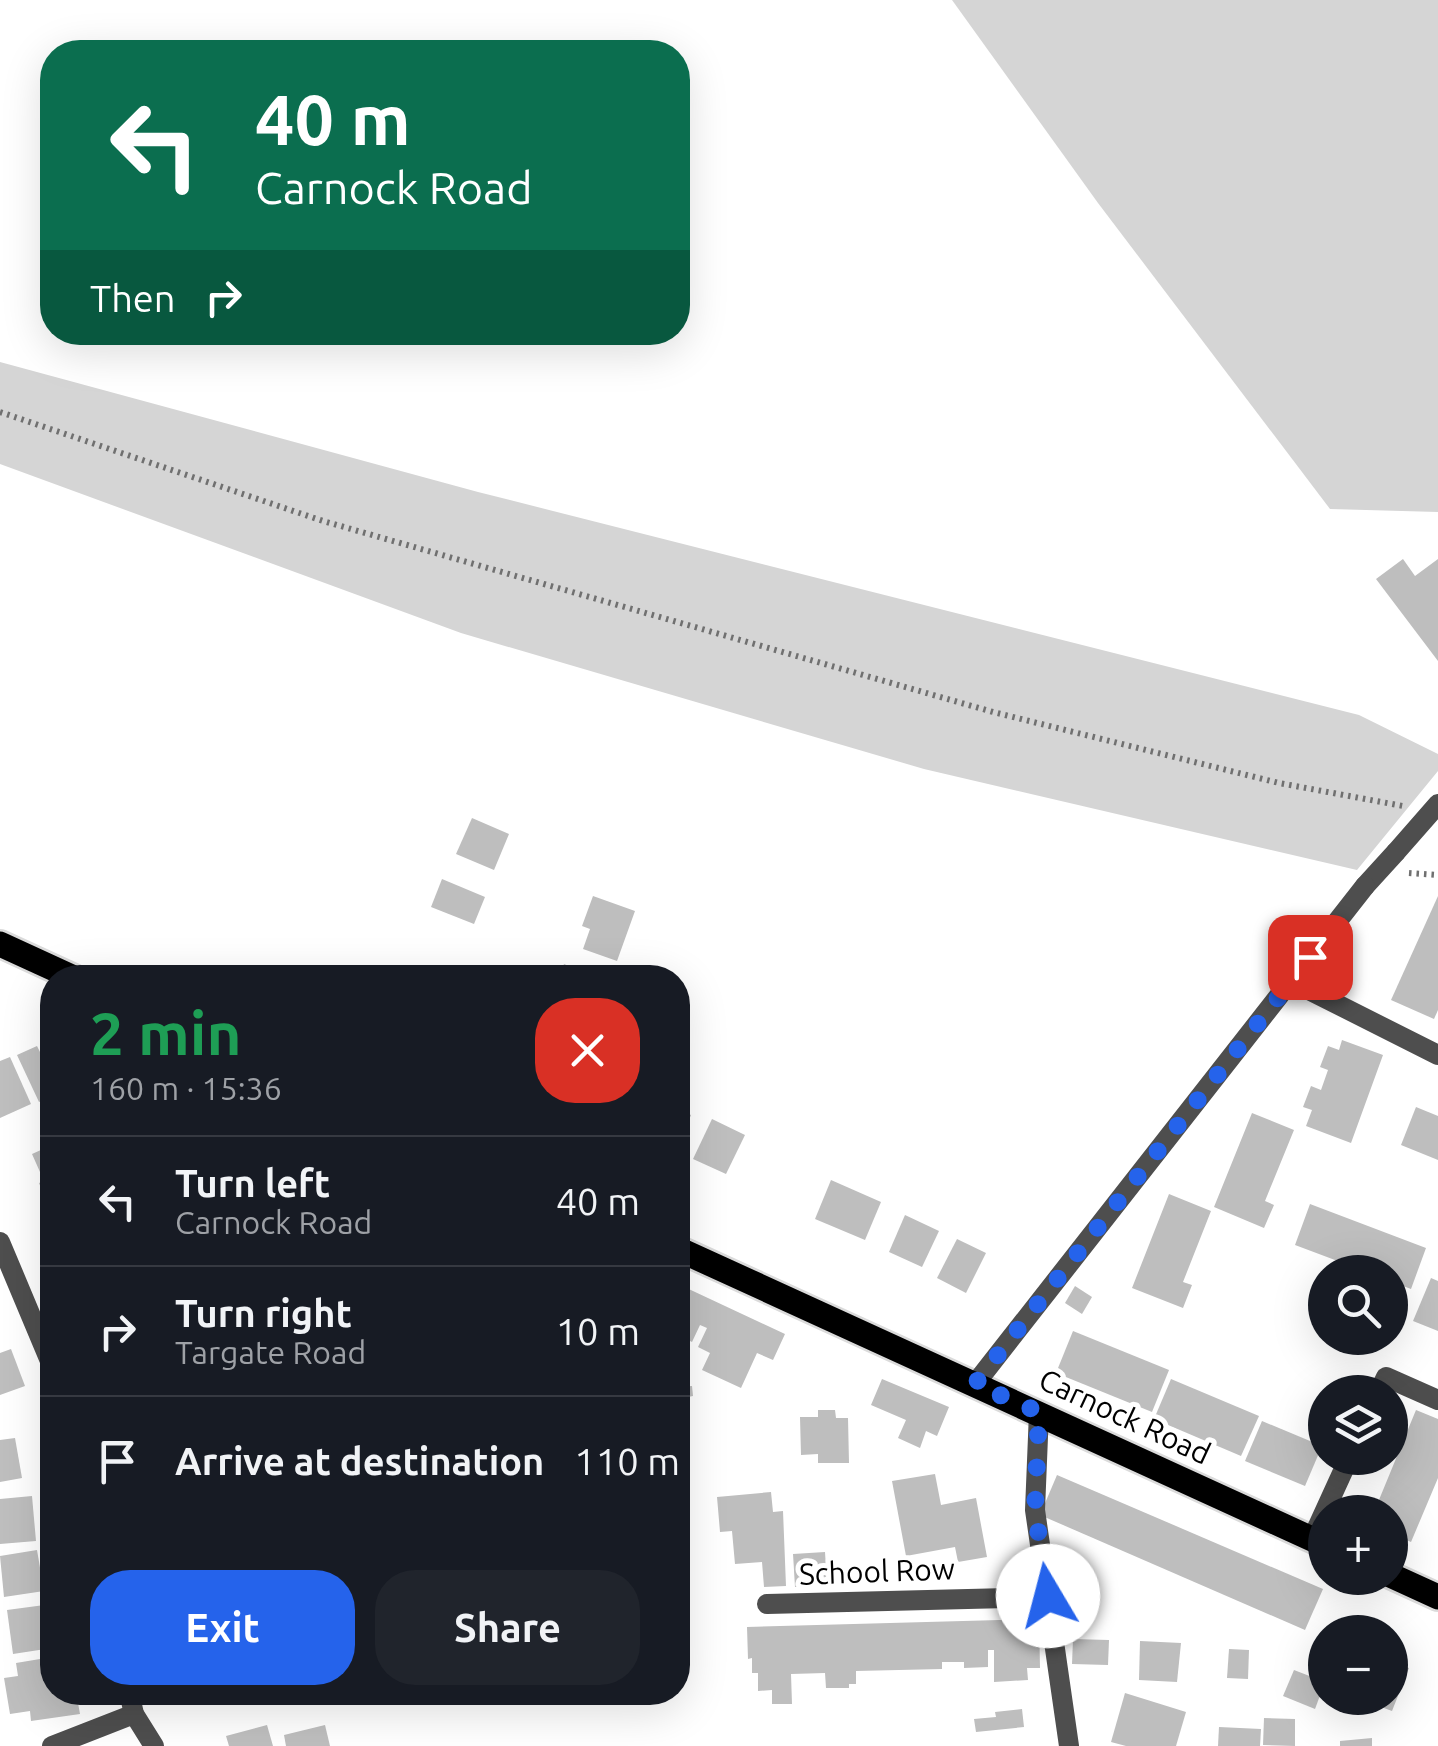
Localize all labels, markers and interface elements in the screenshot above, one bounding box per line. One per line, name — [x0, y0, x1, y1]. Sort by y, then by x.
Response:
icon: left — [90, 80, 220, 210]
text: 40 m — [255, 80, 411, 158]
text: Carnock Road — [255, 162, 533, 213]
icon: right — [196, 270, 251, 325]
text: Then — [90, 277, 176, 319]
pin — [1268, 915, 1353, 1000]
icon: arrive — [1283, 930, 1338, 985]
button: close — [535, 998, 640, 1103]
text: 2 min — [90, 999, 242, 1066]
text: 160 m · 15:36 — [90, 1070, 282, 1106]
text: Turn left — [175, 1162, 330, 1204]
icon: left — [90, 1174, 145, 1229]
text: 40 m — [556, 1180, 640, 1222]
text: Carnock Road — [175, 1204, 372, 1240]
map controls — [1308, 1255, 1408, 1715]
button: search — [1308, 1255, 1408, 1355]
text: Turn right — [175, 1292, 352, 1334]
icon: right — [90, 1304, 145, 1359]
text: 10 m — [556, 1310, 640, 1352]
text: Targate Road — [175, 1334, 366, 1370]
street label: Carnock Road — [1034, 1361, 1216, 1471]
button: layers — [1308, 1375, 1408, 1475]
icon: arrive — [90, 1434, 145, 1489]
text: Arrive at destination — [175, 1440, 544, 1482]
text: 110 m — [574, 1440, 680, 1482]
button: + — [1308, 1495, 1408, 1595]
position arrow — [996, 1544, 1100, 1648]
street label: School Row — [798, 1551, 956, 1591]
button: Exit — [90, 1570, 355, 1685]
button: Share — [375, 1570, 640, 1685]
button: − — [1308, 1615, 1408, 1715]

